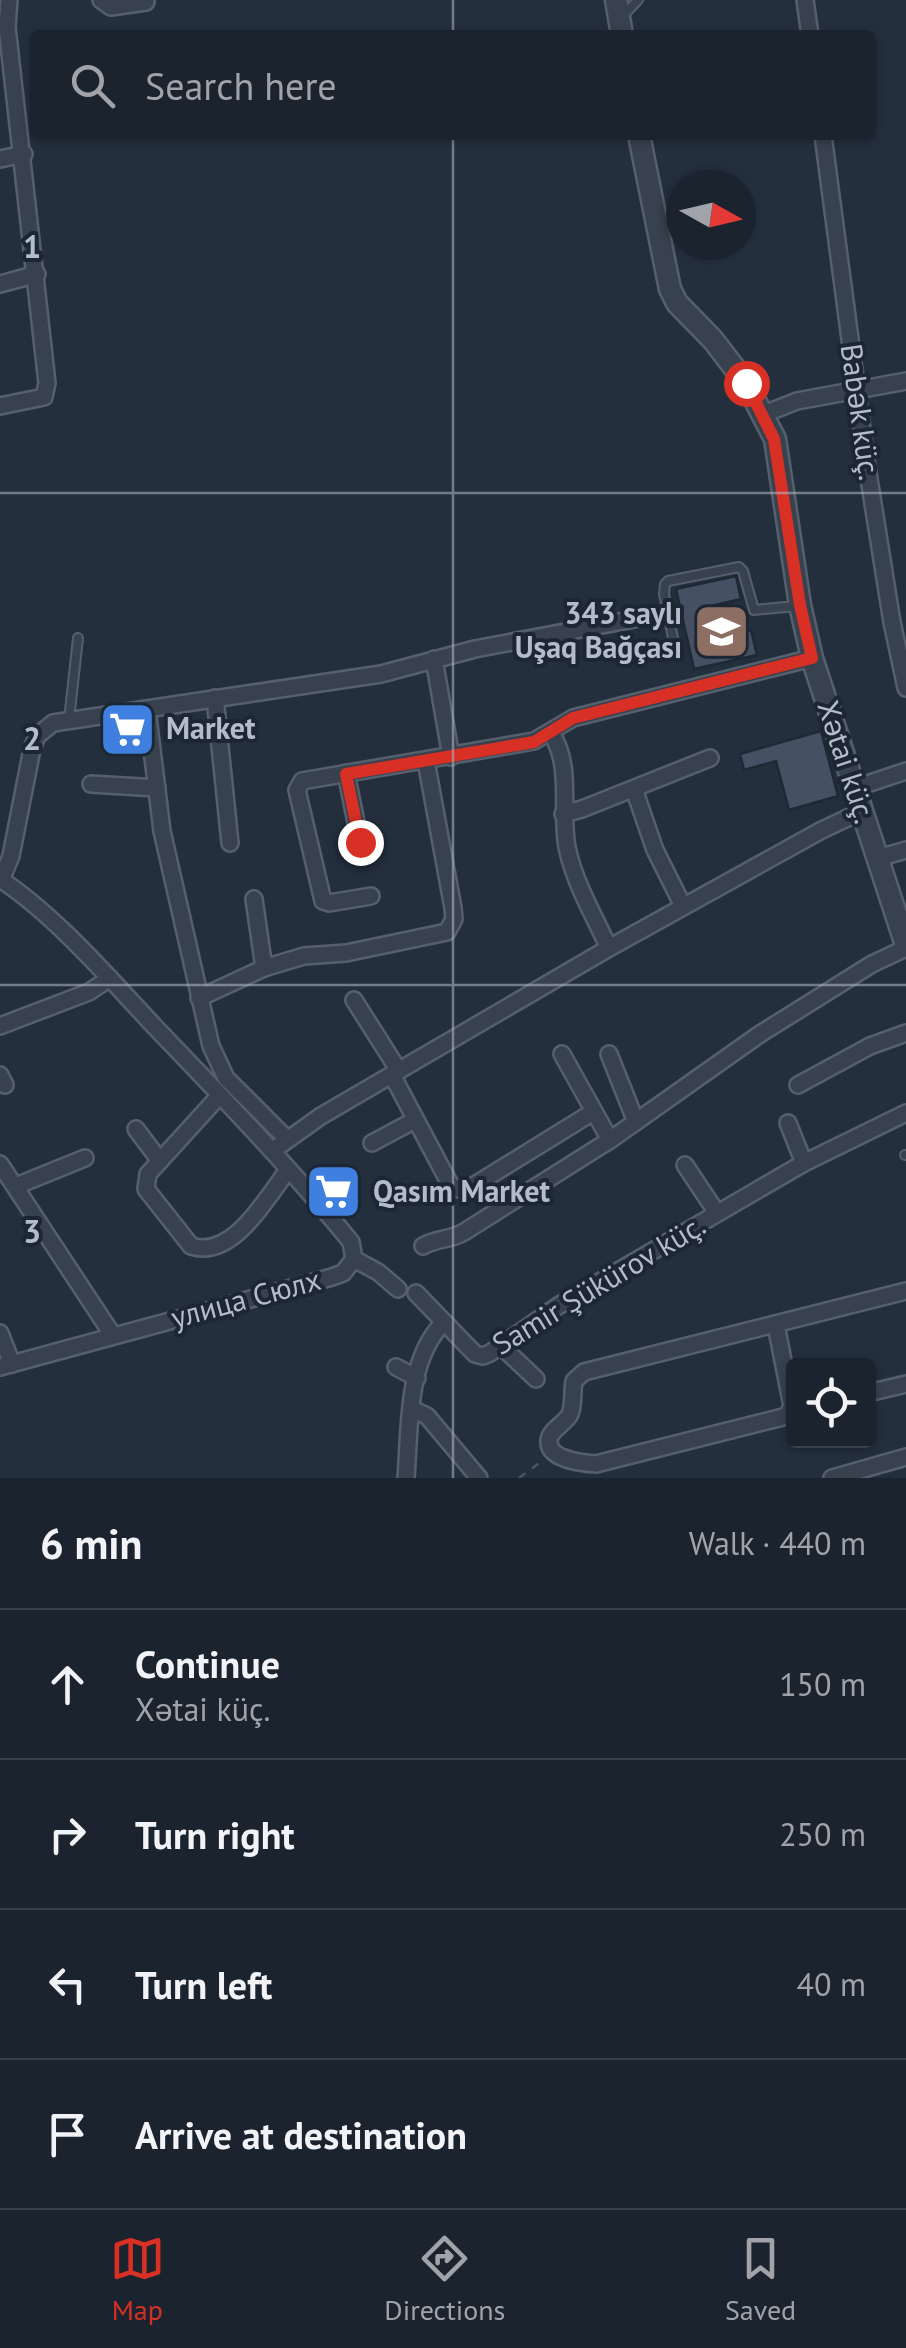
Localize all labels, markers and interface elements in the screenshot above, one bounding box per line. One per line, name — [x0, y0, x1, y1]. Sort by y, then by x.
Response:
search box — [30, 30, 876, 140]
icon: search — [65, 58, 120, 113]
text: Search here — [145, 61, 337, 110]
north arrow — [666, 170, 756, 260]
text: 1 — [23, 225, 41, 267]
street label: Babək küç. — [833, 341, 890, 482]
route start — [724, 361, 770, 407]
place label: 343 saylı Uşaq Bağçası — [515, 593, 682, 666]
school or university icon: 343 saylı Uşaq Bağçası — [691, 601, 751, 661]
street label: Xətai küç. — [809, 695, 886, 828]
supermarket icon: Market — [97, 699, 157, 759]
place label: Market — [166, 708, 256, 747]
text: 2 — [23, 717, 41, 759]
route end — [338, 820, 384, 866]
supermarket icon: Qasım Market — [304, 1162, 364, 1222]
place label: Qasım Market — [373, 1171, 550, 1210]
street label: Samir Şükürov küç. — [485, 1205, 712, 1363]
text: 3 — [23, 1210, 41, 1252]
street label: улица Сюлх — [166, 1259, 325, 1336]
map controls — [786, 1358, 876, 1448]
button: locate — [786, 1358, 876, 1448]
text: 6 min — [40, 1516, 142, 1571]
text: Walk · 440 m — [689, 1522, 866, 1564]
text: Continue — [135, 1639, 280, 1688]
icon: ahead — [40, 1657, 95, 1712]
text: 150 m — [779, 1663, 866, 1705]
text: Xətai küç. — [135, 1688, 270, 1730]
icon: right — [40, 1807, 95, 1862]
text: Turn right — [135, 1810, 295, 1859]
text: 250 m — [779, 1813, 866, 1855]
icon: left — [40, 1957, 95, 2012]
text: Turn left — [135, 1960, 272, 2009]
text: 40 m — [797, 1963, 866, 2005]
icon: arrive — [40, 2107, 95, 2162]
text: Arrive at destination — [135, 2110, 467, 2159]
tab: Map — [110, 2231, 165, 2328]
tab: Directions — [384, 2231, 505, 2328]
tab: Saved — [725, 2231, 796, 2328]

